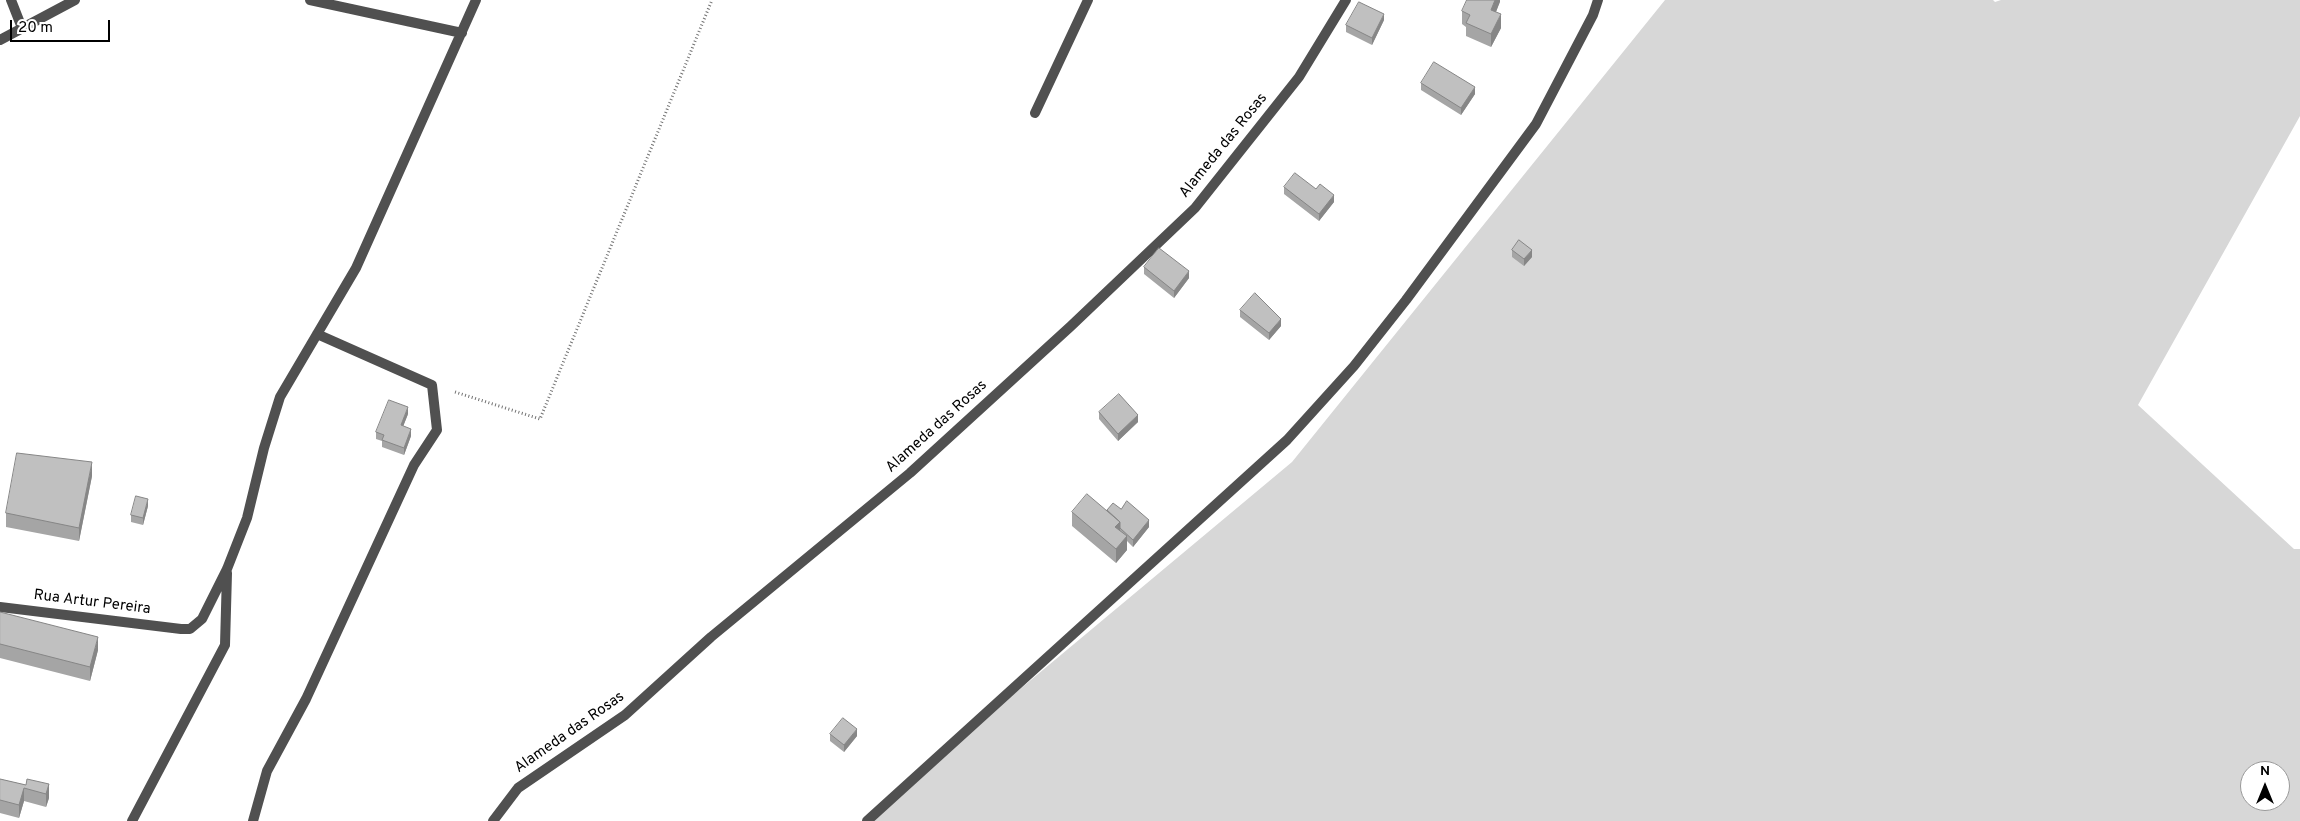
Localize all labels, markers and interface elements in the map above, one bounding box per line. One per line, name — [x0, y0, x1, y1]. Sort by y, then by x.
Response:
scale bar — [12, 10, 112, 42]
text: 20 m — [18, 19, 53, 38]
street label: Alameda das Rosas — [1176, 90, 1272, 202]
street label: Alameda das Rosas — [883, 377, 991, 477]
street label: Rua Artur Pereira — [33, 587, 151, 619]
street label: Alameda das Rosas — [512, 688, 628, 778]
north arrow — [2240, 761, 2290, 811]
text: N — [2260, 763, 2270, 780]

